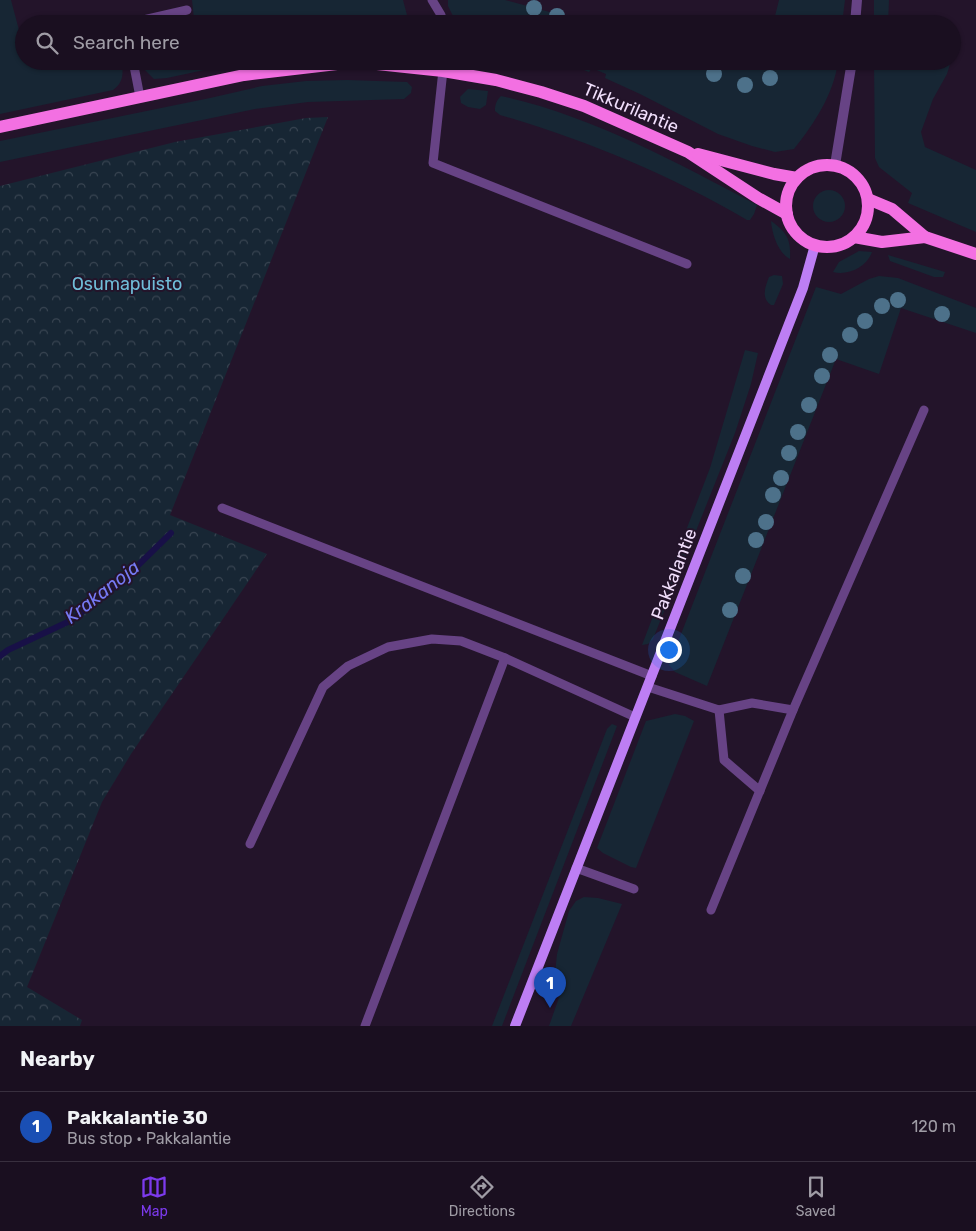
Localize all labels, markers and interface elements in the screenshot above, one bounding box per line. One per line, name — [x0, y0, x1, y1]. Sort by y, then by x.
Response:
search box — [15, 15, 961, 70]
icon: search — [33, 29, 61, 57]
text: Search here — [73, 31, 180, 54]
street label: Tikkurilantie — [580, 78, 682, 138]
park label: Osumapuisto — [72, 273, 182, 295]
street label: Pakkalantie — [646, 525, 702, 623]
water label: Krakanoja — [60, 556, 144, 628]
your location — [656, 637, 682, 663]
pin: 1 — [534, 967, 566, 1008]
text: Nearby — [20, 1046, 95, 1071]
text: Pakkalantie 30 — [67, 1106, 208, 1129]
text: 1 — [32, 1117, 40, 1136]
text: 120 m — [911, 1117, 956, 1136]
text: Bus stop · Pakkalantie — [67, 1129, 231, 1148]
tab: Map — [140, 1173, 168, 1220]
tab: Directions — [449, 1173, 515, 1220]
tab: Saved — [796, 1173, 836, 1220]

